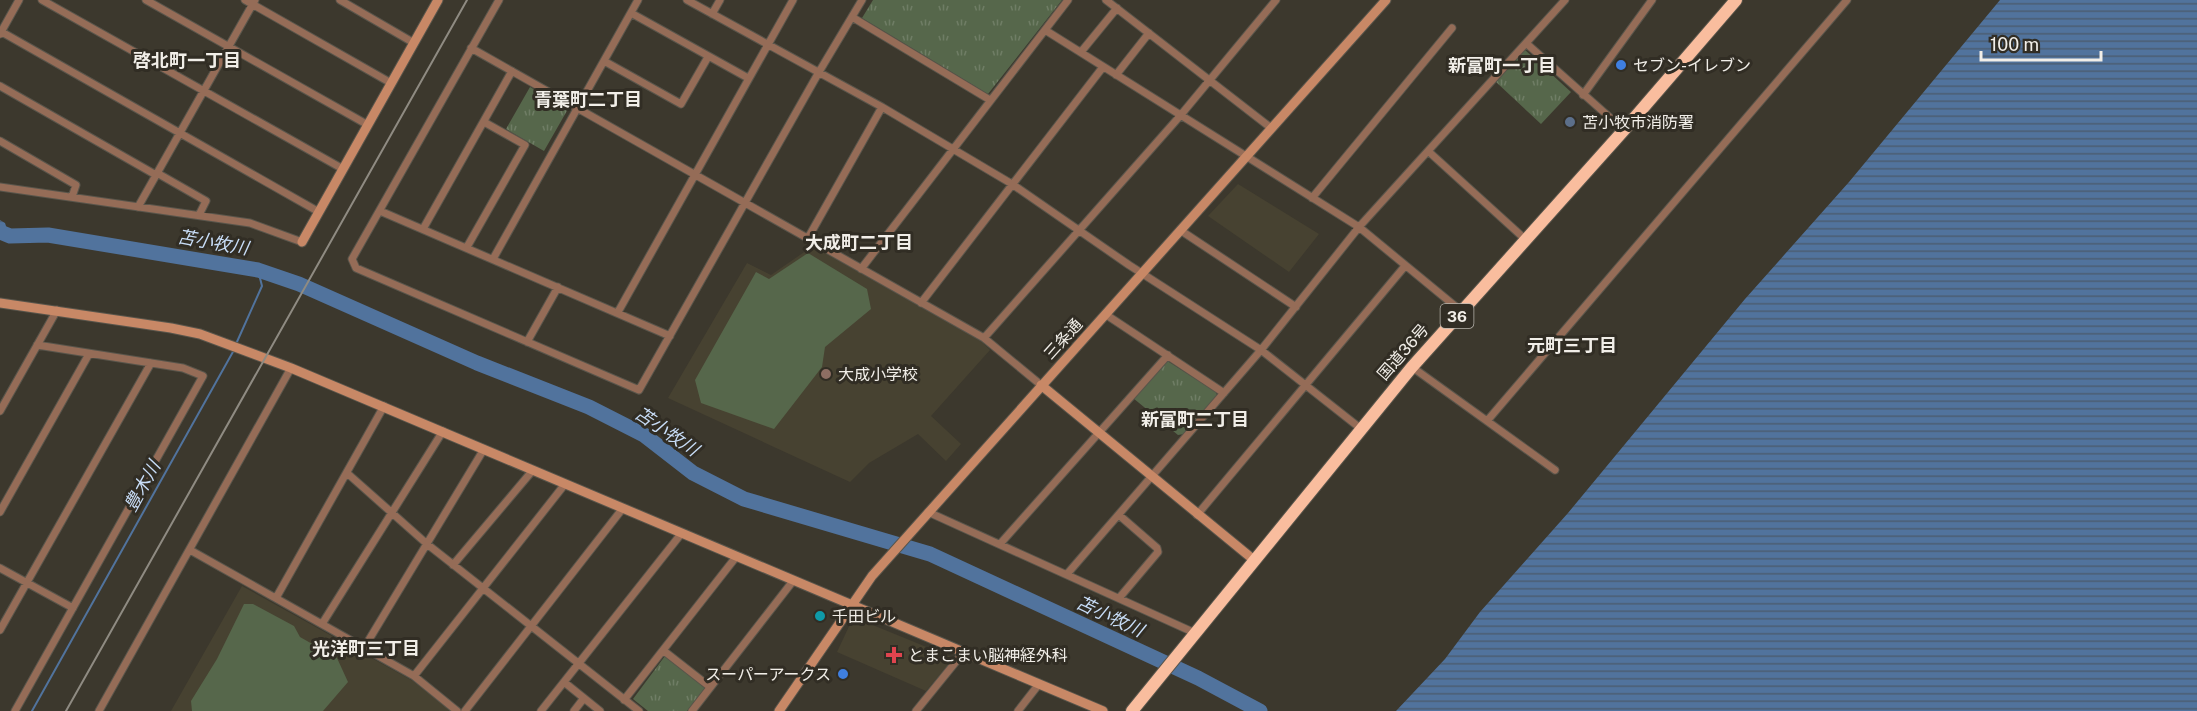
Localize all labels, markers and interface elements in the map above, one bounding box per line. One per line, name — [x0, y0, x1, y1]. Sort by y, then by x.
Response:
scale bar — [1981, 24, 2101, 62]
text: 100 m — [1990, 34, 2039, 55]
district label: 啓北町一丁目 — [133, 50, 241, 71]
district label: 新富町一丁目 — [1448, 55, 1556, 76]
place label: セブン-イレブン — [1633, 56, 1751, 75]
marker: セブン-イレブン — [1614, 58, 1628, 72]
district label: 青葉町二丁目 — [534, 89, 642, 110]
place label: 苫小牧市消防署 — [1582, 113, 1694, 132]
marker: 苫小牧市消防署 — [1563, 115, 1577, 129]
water label: 苫小牧川 — [176, 225, 252, 259]
district label: 大成町二丁目 — [805, 232, 913, 253]
road number: 36 — [1440, 304, 1474, 328]
street label: 三条通 — [1040, 315, 1086, 363]
street label: 国道36号 — [1374, 320, 1432, 384]
district label: 元町三丁目 — [1527, 335, 1617, 356]
place label: 大成小学校 — [838, 365, 918, 384]
marker: 大成小学校 — [819, 367, 833, 381]
water label: 苫小牧川 — [631, 402, 704, 461]
district label: 新富町二丁目 — [1141, 409, 1249, 430]
water label: 豊木川 — [120, 456, 165, 515]
water label: 苫小牧川 — [1073, 591, 1149, 642]
place label: 千田ビル — [832, 607, 896, 626]
marker: 千田ビル — [813, 609, 827, 623]
district label: 光洋町三丁目 — [312, 638, 420, 659]
marker: とまこまい脳神経外科 — [885, 646, 903, 664]
place label: とまこまい脳神経外科 — [908, 646, 1068, 665]
place label: スーパーアークス — [705, 665, 831, 684]
marker: スーパーアークス — [836, 667, 850, 681]

